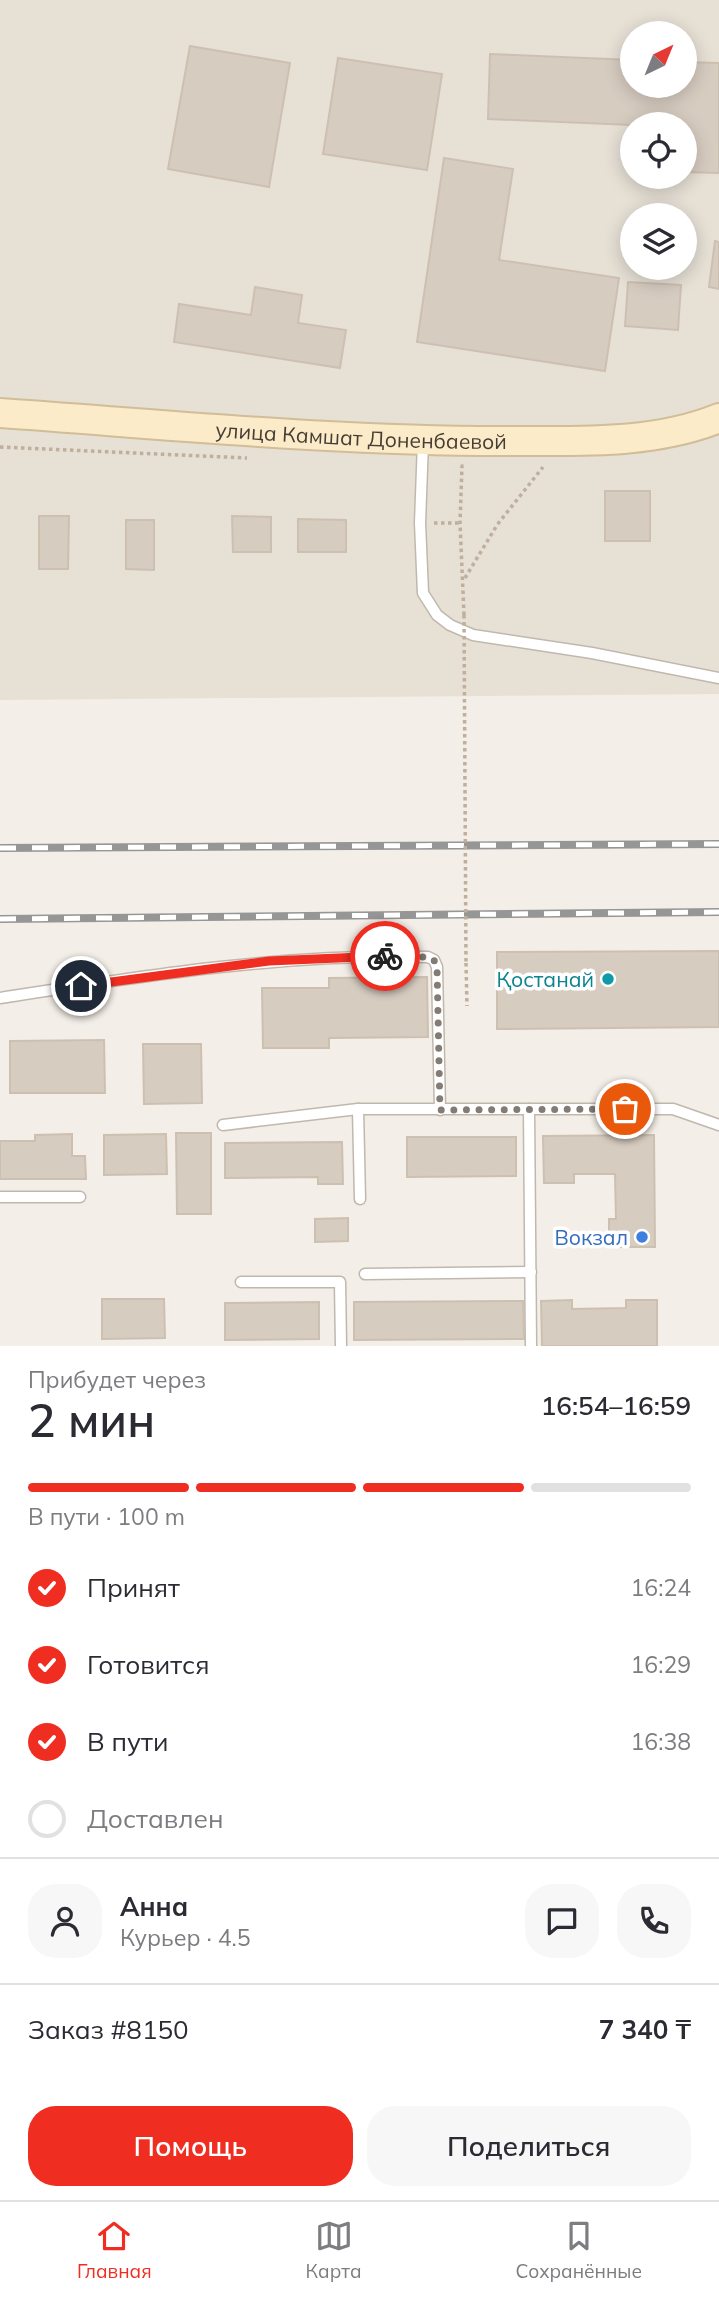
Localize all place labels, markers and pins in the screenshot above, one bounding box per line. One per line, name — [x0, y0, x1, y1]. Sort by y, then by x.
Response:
pin — [51, 956, 111, 1016]
place label: Қостанай — [497, 966, 594, 992]
marker: Қостанай — [600, 971, 616, 987]
pin — [595, 1079, 655, 1139]
place label: Вокзал — [554, 1224, 628, 1250]
marker: Вокзал — [634, 1229, 650, 1245]

